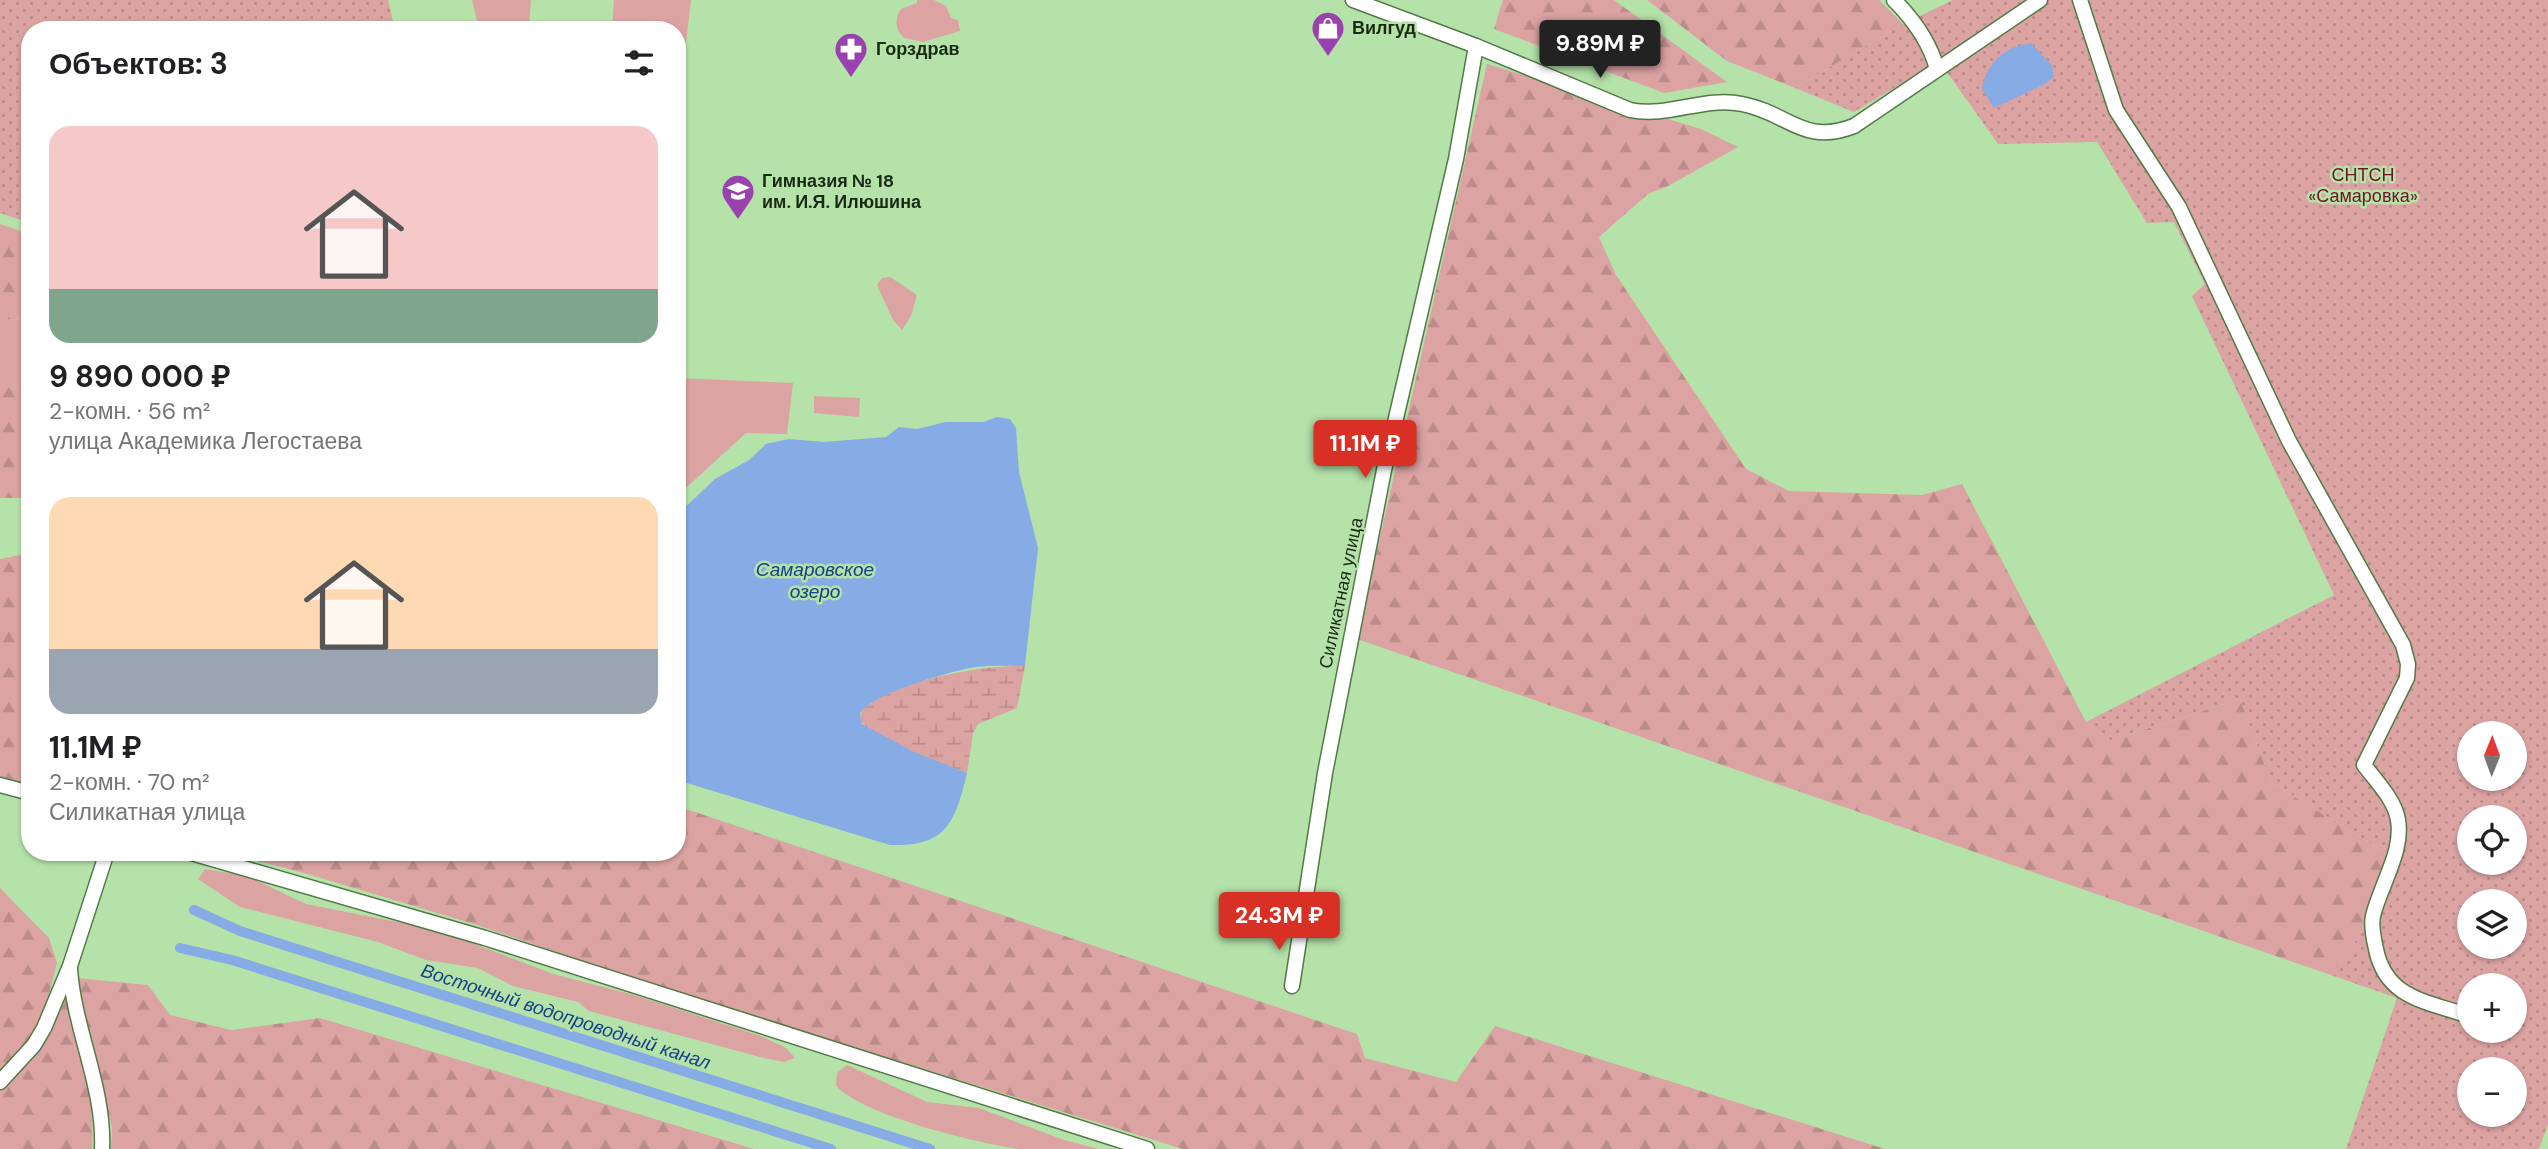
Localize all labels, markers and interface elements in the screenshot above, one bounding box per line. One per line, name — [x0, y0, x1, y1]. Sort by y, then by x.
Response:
shop icon: Вилгуд — [1309, 9, 1347, 58]
place label: Вилгуд — [1352, 16, 1417, 40]
pin: 9.89M ₽ — [1535, 20, 1665, 80]
text: 9.89M ₽ — [1555, 28, 1645, 58]
pharmacy icon: Горздрав — [832, 30, 870, 79]
place label: Горздрав — [876, 37, 960, 61]
text: Объектов: 3 — [49, 44, 228, 83]
icon: filters — [620, 44, 658, 82]
park label: СНТСН «Самаровка» — [2308, 163, 2418, 208]
place label: Гимназия № 18 им. И.Я. Илюшина — [762, 169, 922, 214]
icon: home — [291, 171, 417, 297]
school or university icon: Гимназия № 18 им. И.Я. Илюшина — [719, 172, 757, 221]
text: 9 890 000 ₽ — [49, 357, 231, 396]
text: 2-комн. · 56 m² — [49, 396, 210, 426]
pin: 11.1M ₽ — [1300, 420, 1430, 480]
text: улица Академика Легостаева — [49, 426, 362, 456]
text: 11.1M ₽ — [1330, 428, 1400, 458]
street label: Силикатная улица — [1313, 514, 1369, 671]
icon: home — [291, 542, 417, 668]
water label: Самаровское озеро — [756, 557, 874, 604]
north arrow — [2457, 721, 2527, 791]
map controls — [2457, 721, 2527, 1127]
text: 11.1M ₽ — [49, 728, 142, 767]
text: 2-комн. · 70 m² — [49, 767, 210, 797]
text: Силикатная улица — [49, 797, 245, 827]
button: locate — [2457, 805, 2527, 875]
button: layers — [2457, 889, 2527, 959]
pin: 24.3M ₽ — [1214, 892, 1344, 952]
text: 24.3M ₽ — [1235, 900, 1323, 930]
water label: Восточный водопроводный канал — [418, 958, 714, 1075]
button: + — [2457, 973, 2527, 1043]
button: − — [2457, 1057, 2527, 1127]

